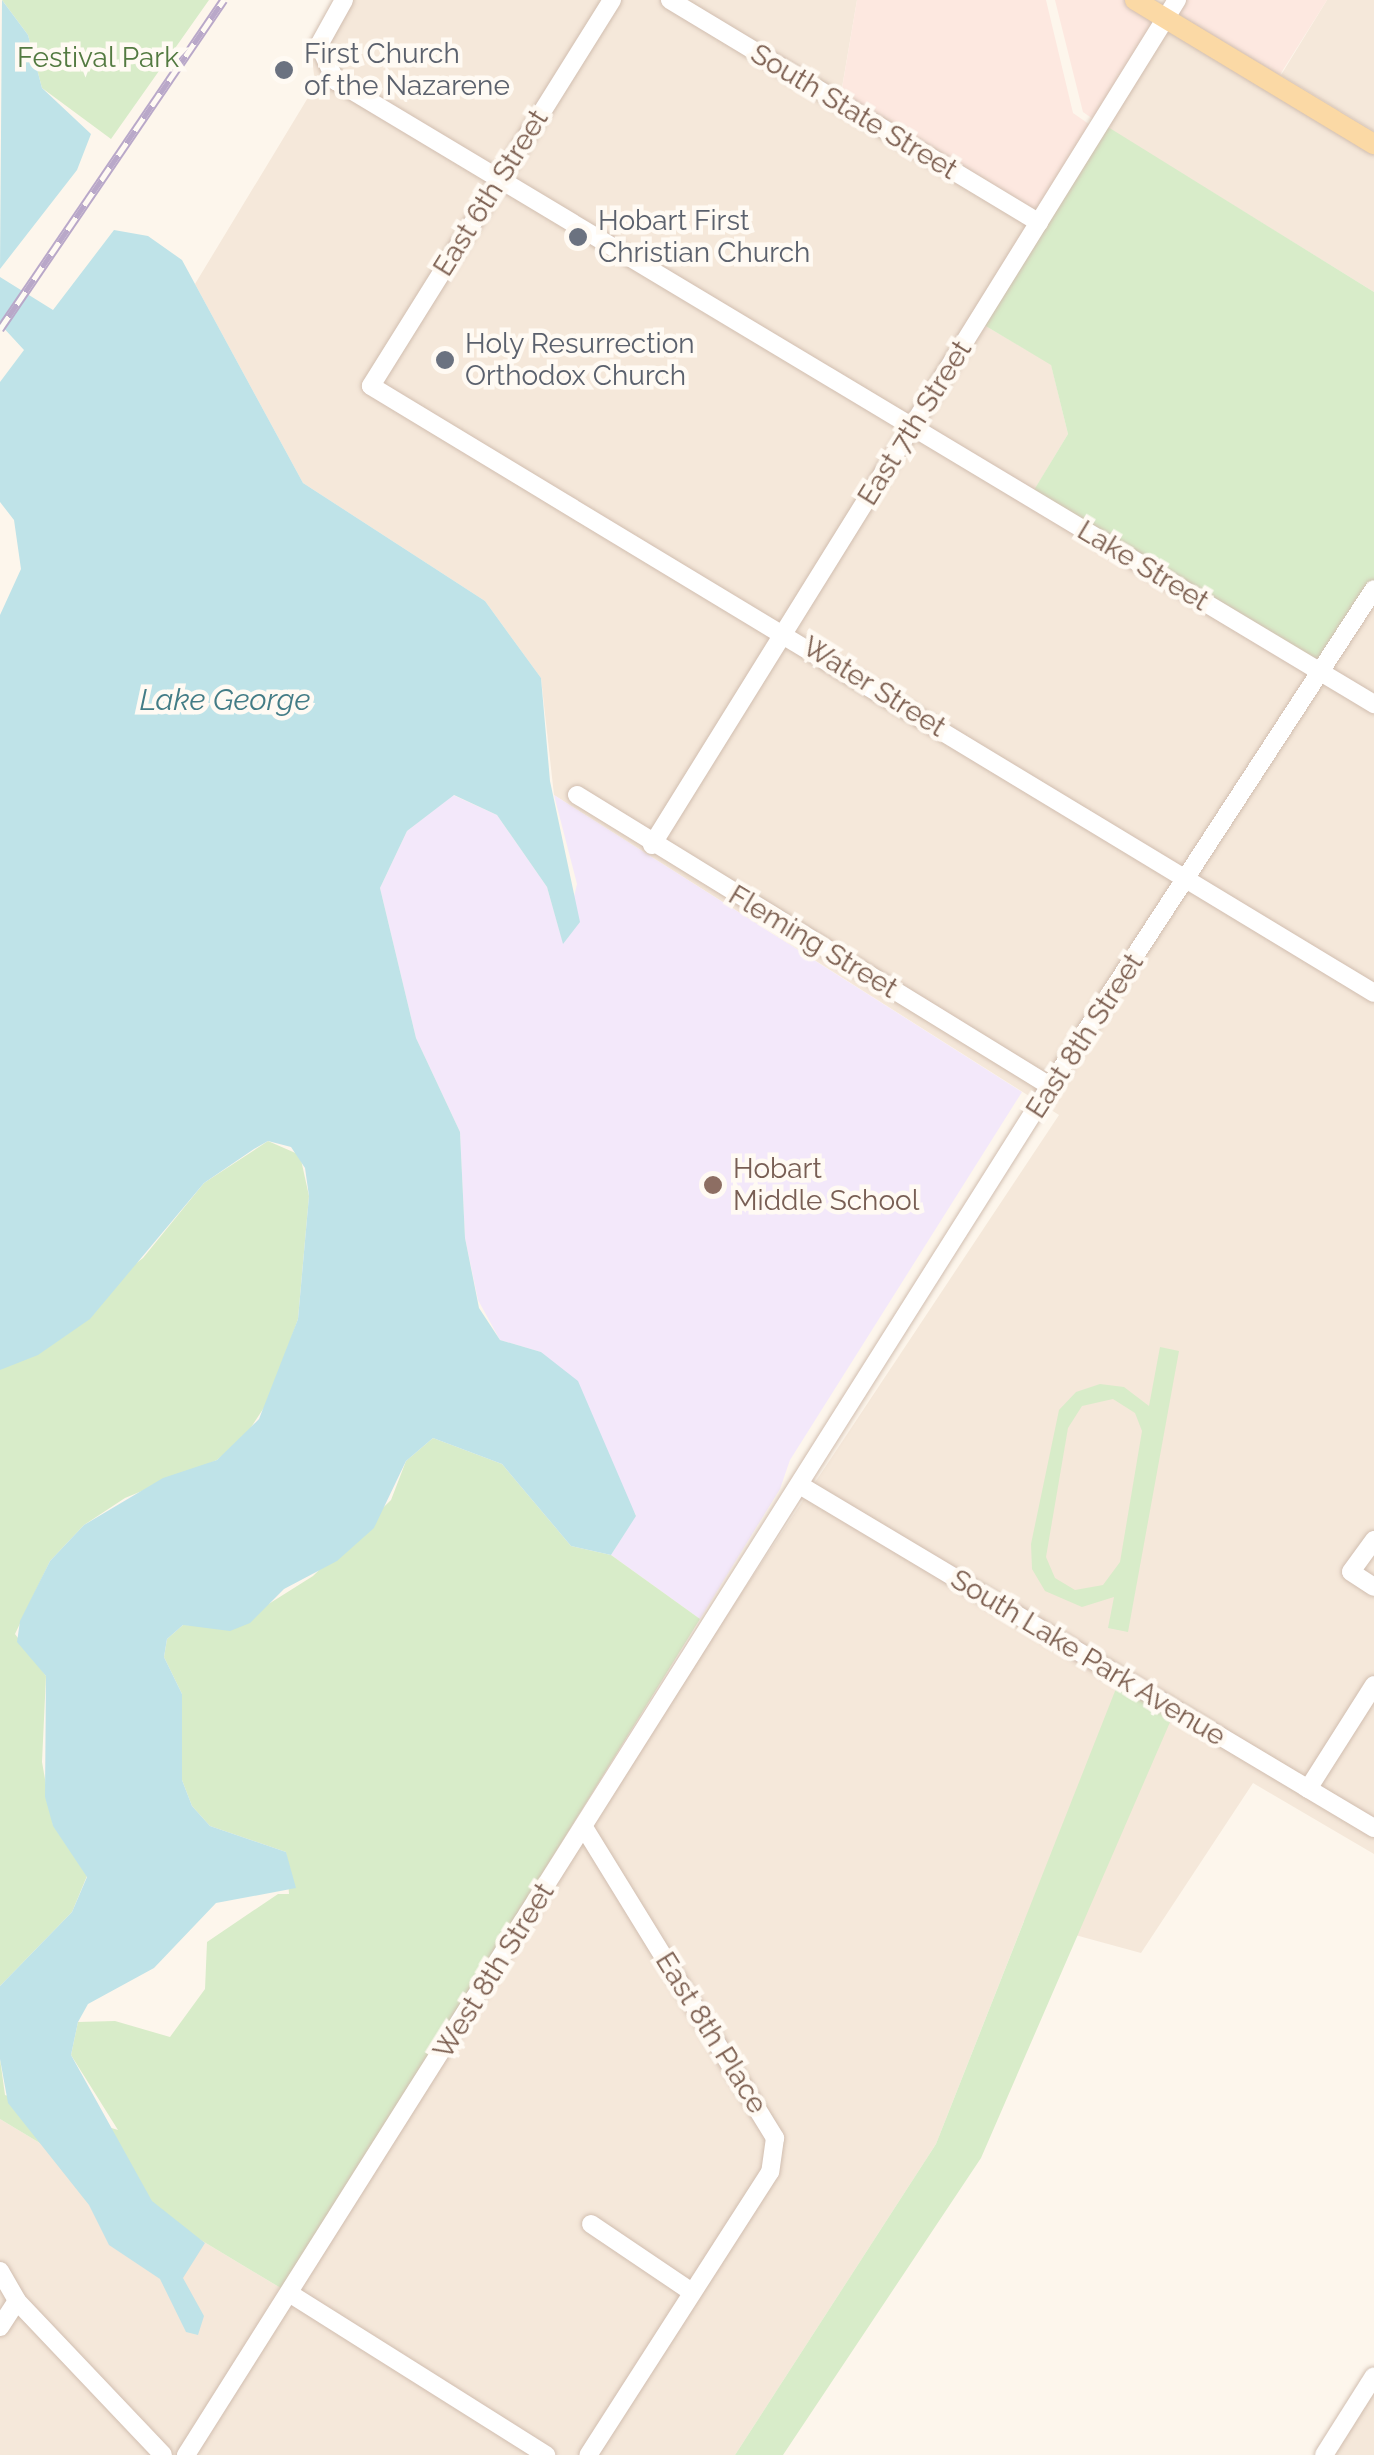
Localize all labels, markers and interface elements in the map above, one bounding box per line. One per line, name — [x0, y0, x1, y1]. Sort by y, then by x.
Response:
place label: First Church of the Nazarene — [304, 37, 510, 103]
street label: South State Street — [745, 37, 963, 187]
park label: Festival Park — [17, 41, 179, 75]
marker: First Church of the Nazarene — [273, 59, 295, 81]
street label: East 6th Street — [427, 104, 555, 282]
place label: Hobart First Christian Church — [598, 204, 810, 270]
marker: Hobart First Christian Church — [567, 226, 589, 248]
place label: Holy Resurrection Orthodox Church — [465, 327, 695, 393]
street label: East 7th Street — [851, 334, 979, 512]
marker: Holy Resurrection Orthodox Church — [434, 349, 456, 371]
street label: Lake Street — [1071, 514, 1215, 618]
street label: Water Street — [796, 630, 952, 744]
water label: Lake George — [140, 682, 310, 718]
street label: Fleming Street — [723, 878, 903, 1006]
street label: East 8th Street — [1019, 947, 1151, 1125]
place label: Hobart Middle School — [733, 1152, 919, 1218]
marker: Hobart Middle School — [702, 1174, 724, 1196]
street label: South Lake Park Avenue — [944, 1562, 1232, 1754]
street label: West 8th Street — [427, 1877, 561, 2065]
street label: East 8th Place — [648, 1946, 774, 2120]

